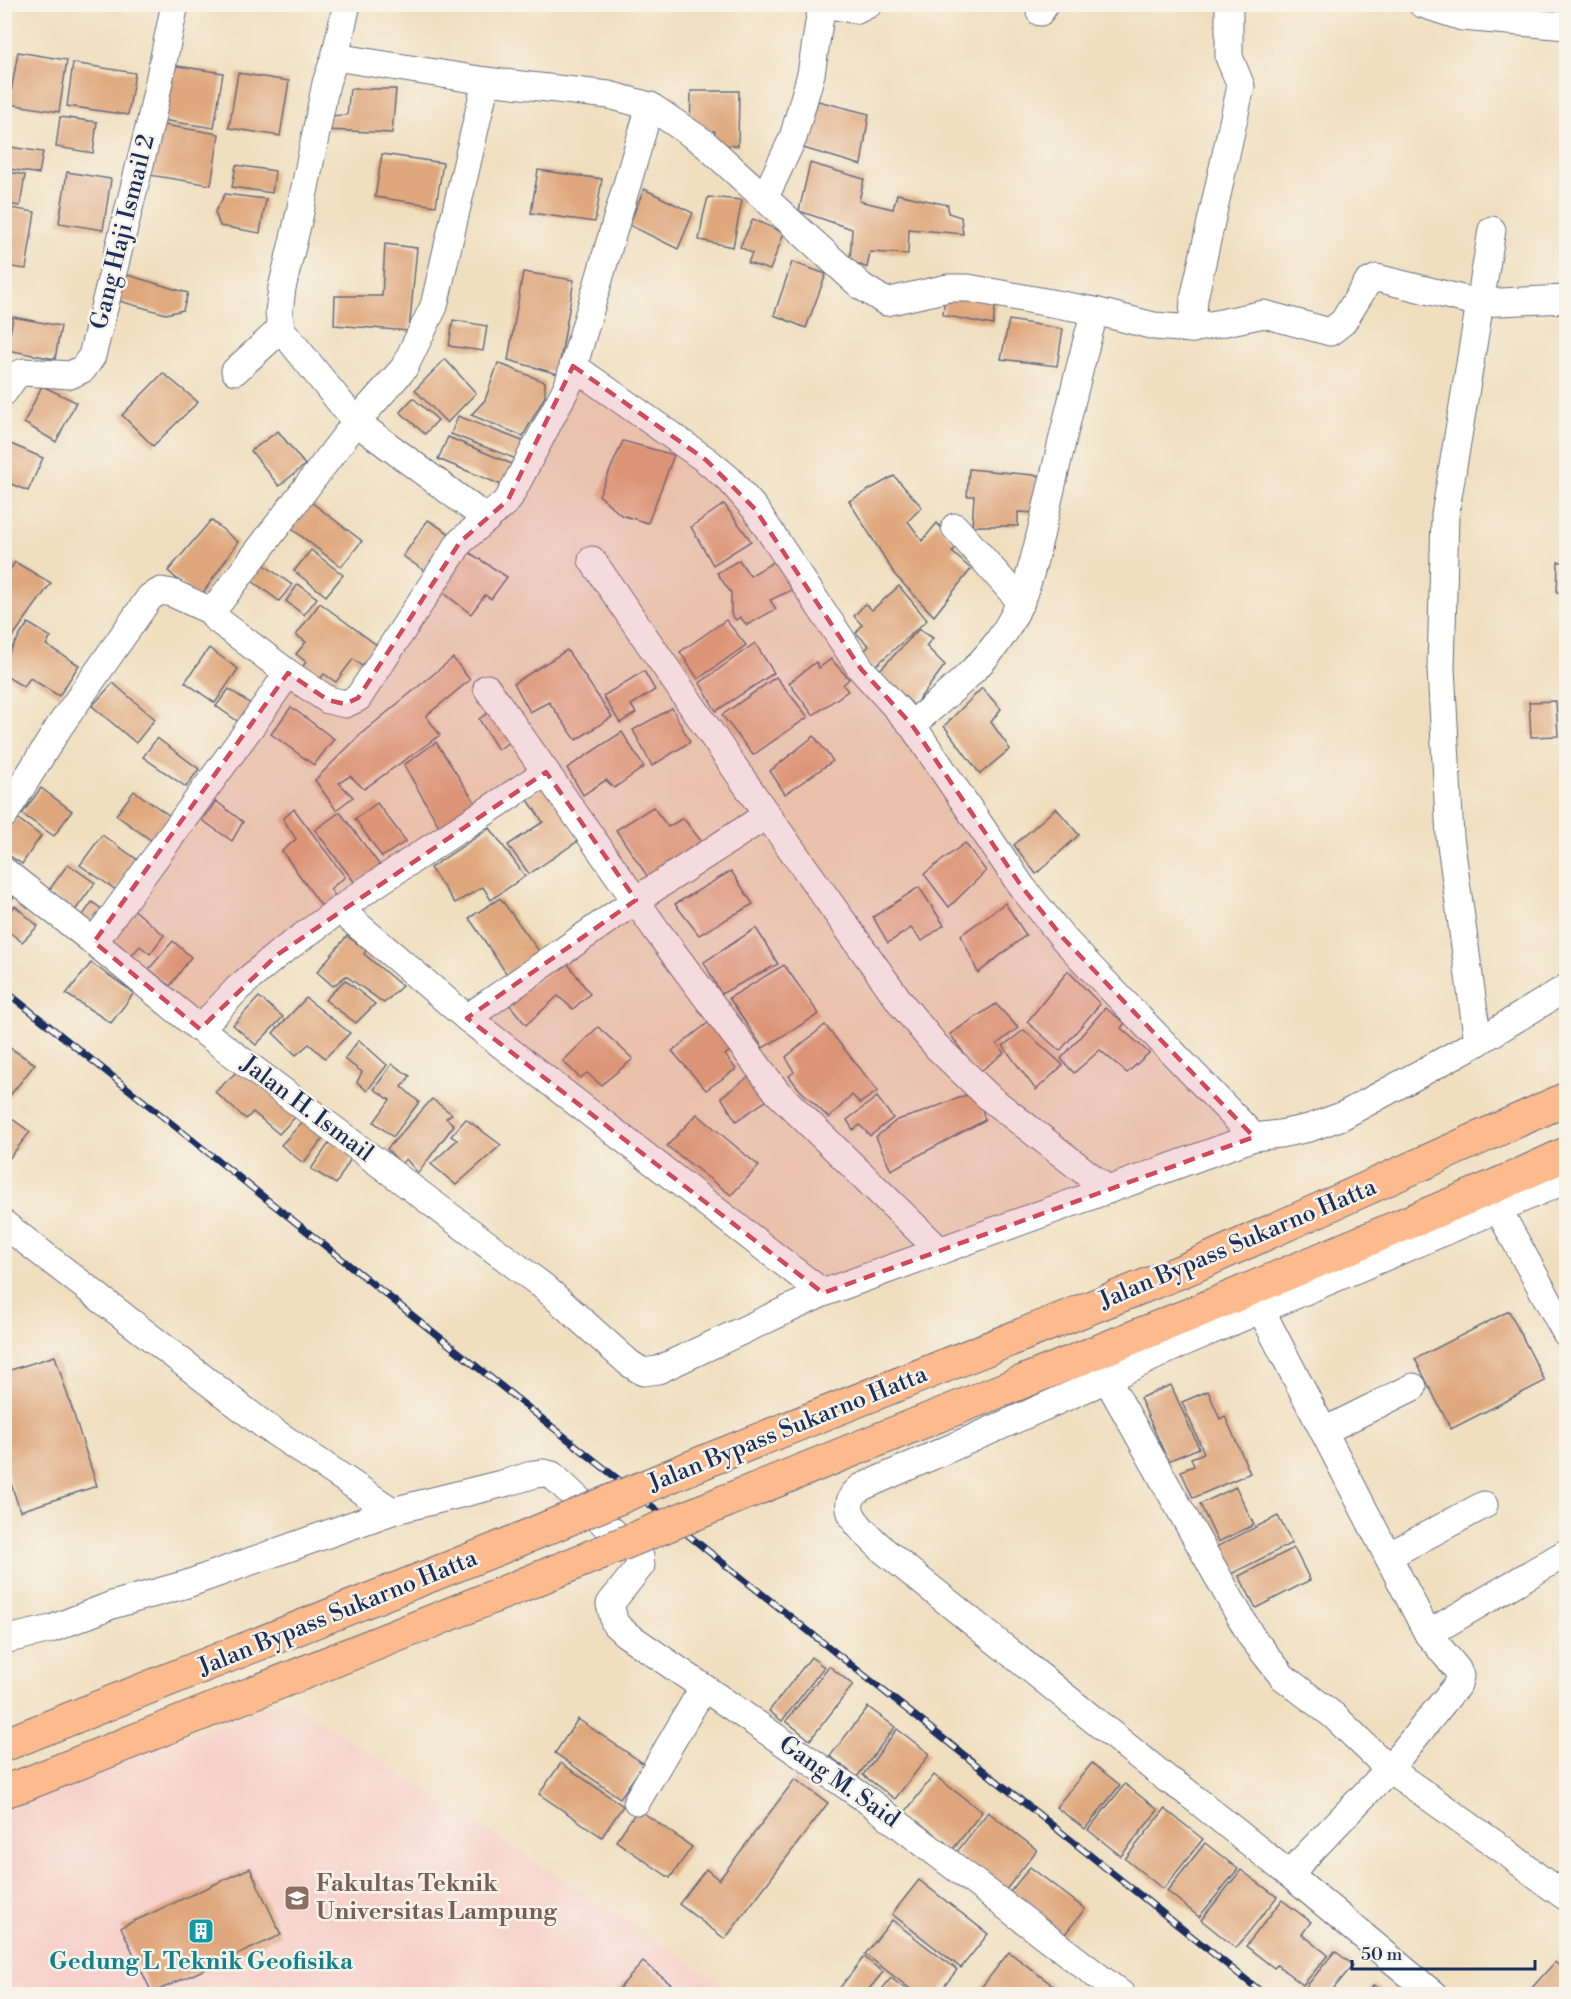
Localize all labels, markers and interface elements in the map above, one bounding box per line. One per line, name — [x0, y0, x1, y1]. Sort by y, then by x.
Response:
street label: Gang Haji Ismail 2 — [84, 131, 162, 333]
street label: Jalan H. Ismail — [234, 1049, 379, 1169]
street label: Jalan Bypass Sukarno Hatta — [1094, 1172, 1382, 1316]
street label: Jalan Bypass Sukarno Hatta — [643, 1359, 933, 1499]
street label: Jalan Bypass Sukarno Hatta — [193, 1543, 483, 1683]
street label: Gang M. Said — [773, 1729, 905, 1835]
place label: Fakultas Teknik Universitas Lampung — [316, 1869, 558, 1927]
school or university icon: Fakultas Teknik Universitas Lampung — [282, 1883, 312, 1913]
building icon: Gedung L Teknik Geofisika — [186, 1916, 216, 1946]
scale bar — [1352, 1933, 1535, 1971]
text: 50 m — [1361, 1943, 1403, 1966]
place label: Gedung L Teknik Geofisika — [49, 1947, 354, 1977]

